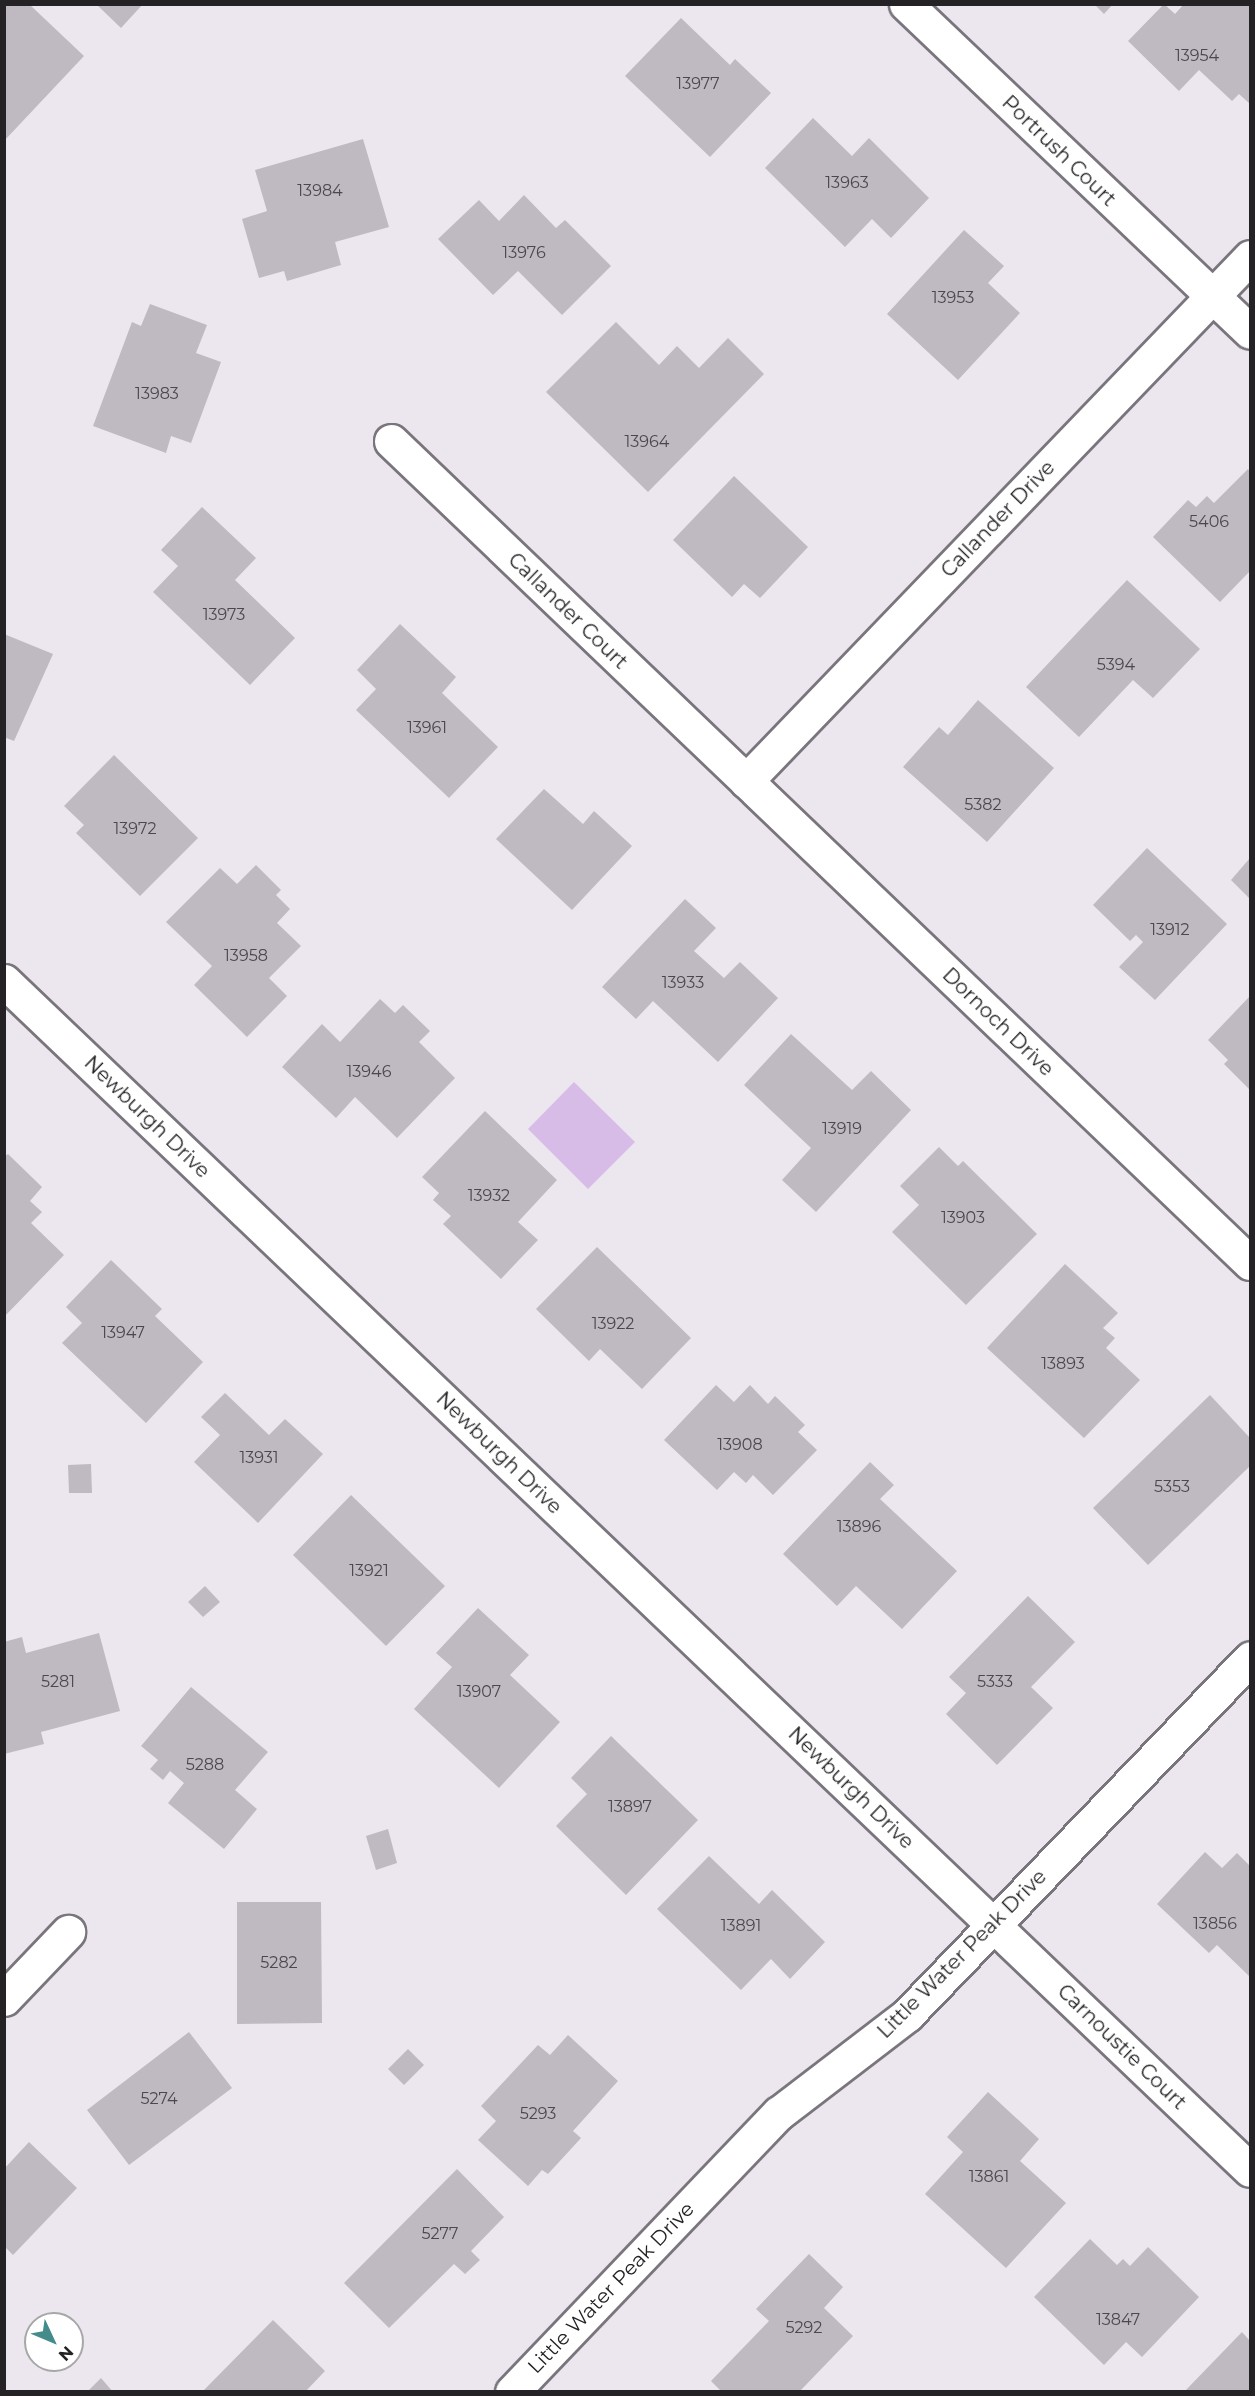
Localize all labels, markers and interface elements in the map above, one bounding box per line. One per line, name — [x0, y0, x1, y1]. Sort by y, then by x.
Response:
house number: 13954 — [1175, 46, 1219, 66]
house number: 13977 — [676, 74, 720, 94]
street label: Portrush Court — [997, 91, 1121, 211]
house number: 13963 — [825, 173, 869, 193]
house number: 13984 — [297, 181, 343, 201]
house number: 13976 — [502, 243, 546, 263]
house number: 13953 — [932, 288, 974, 308]
house number: 13983 — [135, 384, 179, 404]
house number: 13964 — [625, 432, 669, 452]
street label: Callander Drive — [936, 456, 1060, 582]
house number: 5406 — [1189, 512, 1229, 532]
street label: Callander Court — [503, 548, 633, 674]
house number: 13973 — [203, 605, 245, 625]
house number: 5394 — [1097, 655, 1135, 675]
house number: 13961 — [407, 718, 447, 738]
house number: 5382 — [964, 795, 1002, 815]
house number: 13972 — [114, 819, 156, 839]
house number: 13912 — [1150, 920, 1190, 940]
house number: 13958 — [224, 946, 268, 966]
street label: Dornoch Drive — [937, 963, 1059, 1081]
house number: 13933 — [662, 973, 704, 993]
street label: Newburgh Drive — [79, 1051, 215, 1183]
house number: 13946 — [347, 1062, 391, 1082]
house number: 13919 — [822, 1119, 862, 1139]
house number: 13932 — [468, 1186, 510, 1206]
house number: 13903 — [941, 1208, 985, 1228]
house number: 13922 — [592, 1314, 634, 1334]
house number: 13947 — [101, 1323, 145, 1343]
house number: 13893 — [1041, 1354, 1085, 1374]
street label: Newburgh Drive — [431, 1387, 567, 1519]
house number: 13908 — [717, 1435, 763, 1455]
house number: 13931 — [239, 1448, 279, 1468]
house number: 5353 — [1154, 1477, 1190, 1497]
house number: 13896 — [837, 1517, 881, 1537]
house number: 13921 — [349, 1561, 389, 1581]
house number: 5281 — [41, 1672, 75, 1692]
house number: 5333 — [977, 1672, 1013, 1692]
house number: 13907 — [457, 1682, 501, 1702]
street label: Newburgh Drive — [783, 1722, 919, 1854]
house number: 5288 — [186, 1755, 224, 1775]
house number: 13897 — [608, 1797, 652, 1817]
street label: Little Water Peak Drive — [873, 1865, 1051, 2043]
house number: 13856 — [1193, 1914, 1237, 1934]
house number: 13891 — [721, 1916, 761, 1936]
house number: 5282 — [260, 1953, 298, 1973]
street label: Carnoustie Court — [1053, 1979, 1191, 2115]
house number: 5274 — [141, 2089, 177, 2109]
house number: 5293 — [520, 2104, 556, 2124]
house number: 13861 — [969, 2167, 1009, 2187]
street label: Little Water Peak Drive — [523, 2197, 699, 2379]
house number: 5277 — [422, 2224, 458, 2244]
house number: 13847 — [1096, 2310, 1140, 2330]
north arrow — [24, 2312, 84, 2372]
house number: 5292 — [786, 2318, 822, 2338]
text: N — [55, 2342, 77, 2365]

